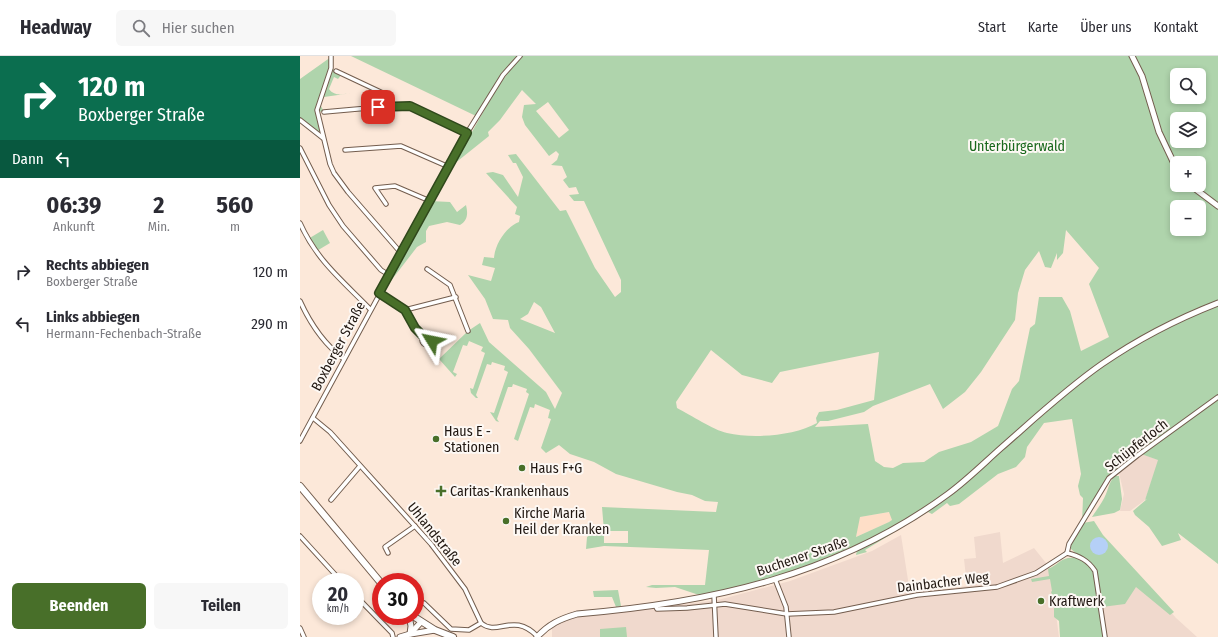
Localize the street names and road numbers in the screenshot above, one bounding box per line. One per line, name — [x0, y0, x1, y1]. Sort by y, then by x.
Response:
street label: Boxberger Straße — [308, 299, 369, 394]
street label: Schüpferloch — [1101, 415, 1171, 475]
street label: Uhlandstraße — [404, 499, 466, 570]
street label: Buchener Straße — [754, 533, 850, 580]
street label: Dainbacher Weg — [896, 568, 990, 597]

